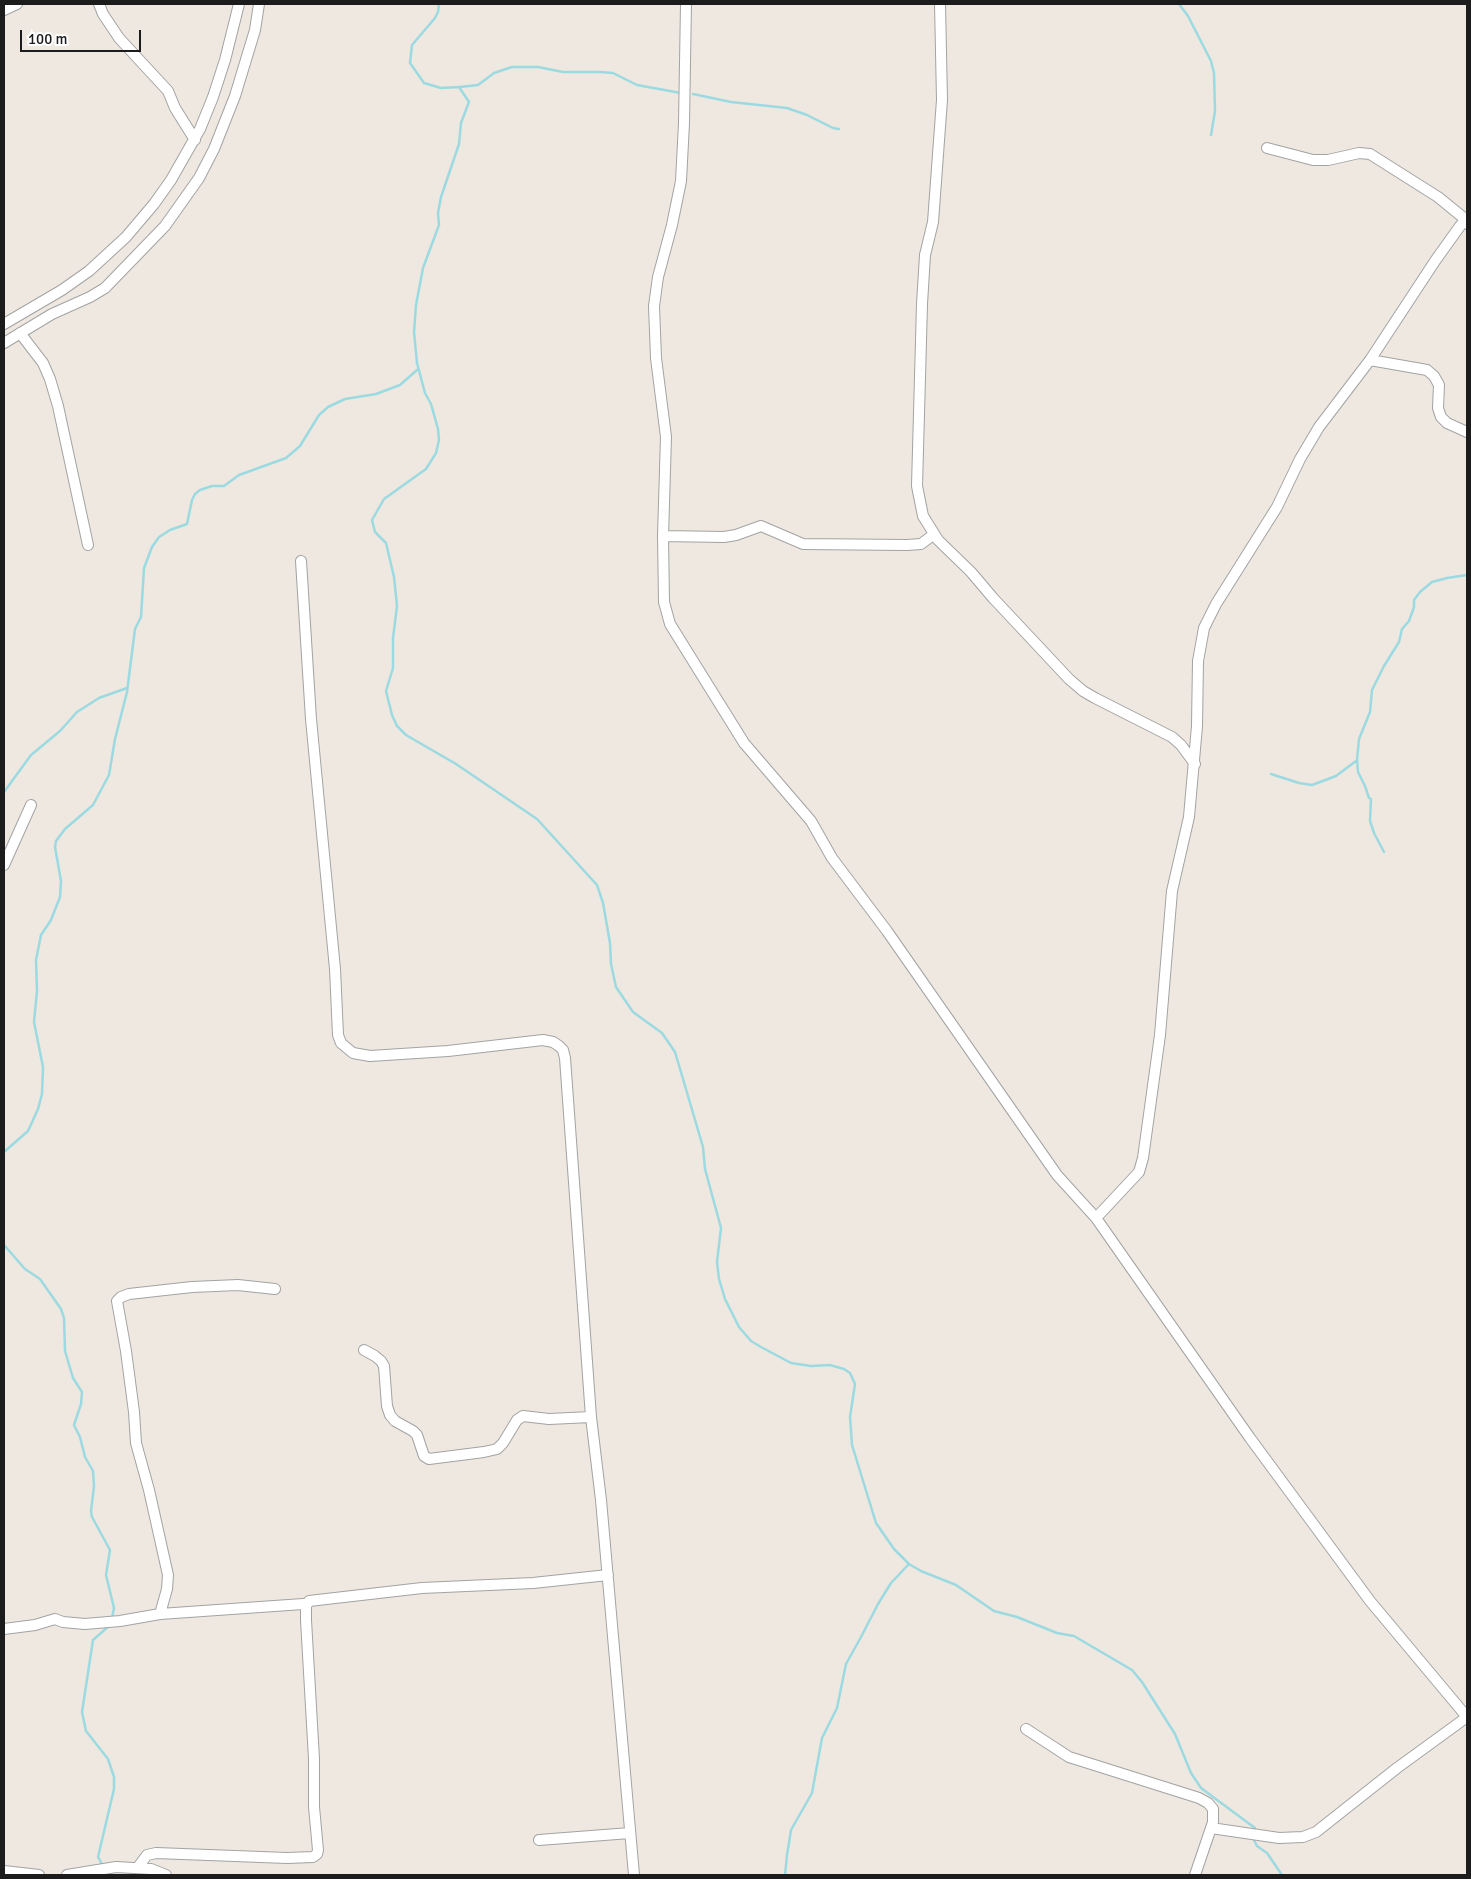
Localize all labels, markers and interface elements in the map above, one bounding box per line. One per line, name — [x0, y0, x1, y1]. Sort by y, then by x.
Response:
scale bar — [22, 20, 144, 52]
text: 100 m — [28, 30, 68, 48]

